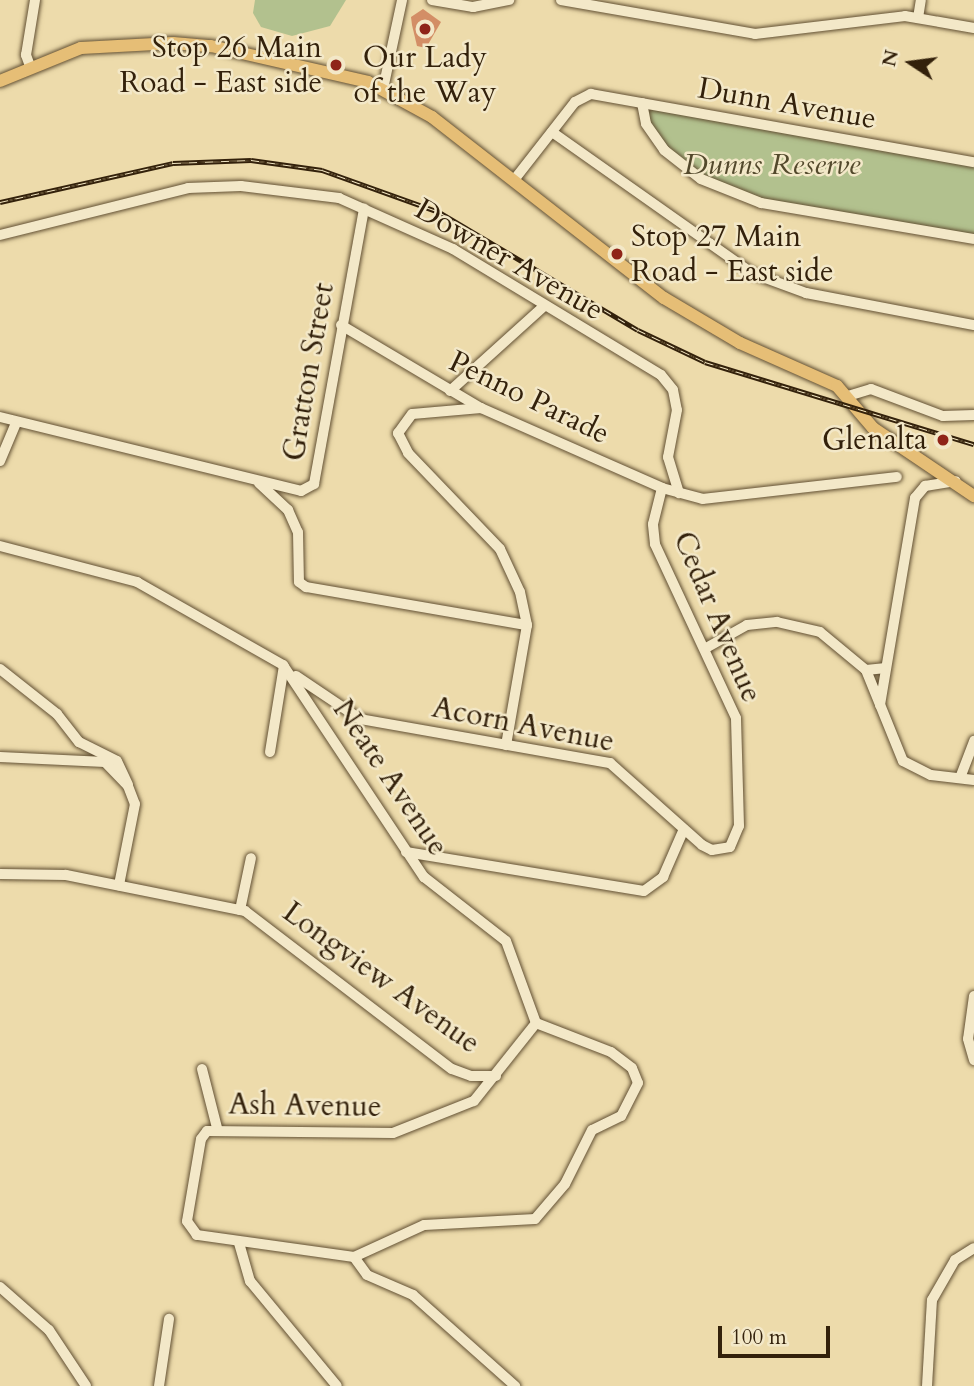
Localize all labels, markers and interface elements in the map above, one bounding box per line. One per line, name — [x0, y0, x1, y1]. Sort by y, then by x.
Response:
marker: Our Lady of the Way — [417, 21, 433, 37]
north arrow — [876, 28, 946, 98]
place label: Stop 26 Main Road - East side — [119, 30, 322, 100]
place label: Our Lady of the Way — [354, 40, 496, 110]
text: N — [876, 47, 905, 69]
marker: Stop 26 Main Road - East side — [328, 57, 344, 73]
street label: Dunn Avenue — [695, 71, 879, 137]
park label: Dunns Reserve — [684, 147, 860, 183]
street label: Downer Avenue — [408, 192, 610, 328]
place label: Stop 27 Main Road - East side — [631, 219, 834, 290]
marker: Stop 27 Main Road - East side — [609, 246, 625, 262]
street label: Gratton Street — [276, 280, 342, 464]
street label: Penno Parade — [443, 344, 615, 452]
place label: Glenalta — [822, 422, 927, 458]
marker: Glenalta — [933, 430, 953, 450]
street label: Cedar Avenue — [665, 526, 769, 708]
street label: Acorn Avenue — [429, 690, 617, 760]
street label: Neate Avenue — [325, 693, 455, 863]
street label: Longview Avenue — [275, 894, 487, 1062]
street label: Ash Avenue — [228, 1087, 382, 1125]
scale bar — [722, 1312, 834, 1356]
text: 100 m — [731, 1323, 787, 1352]

